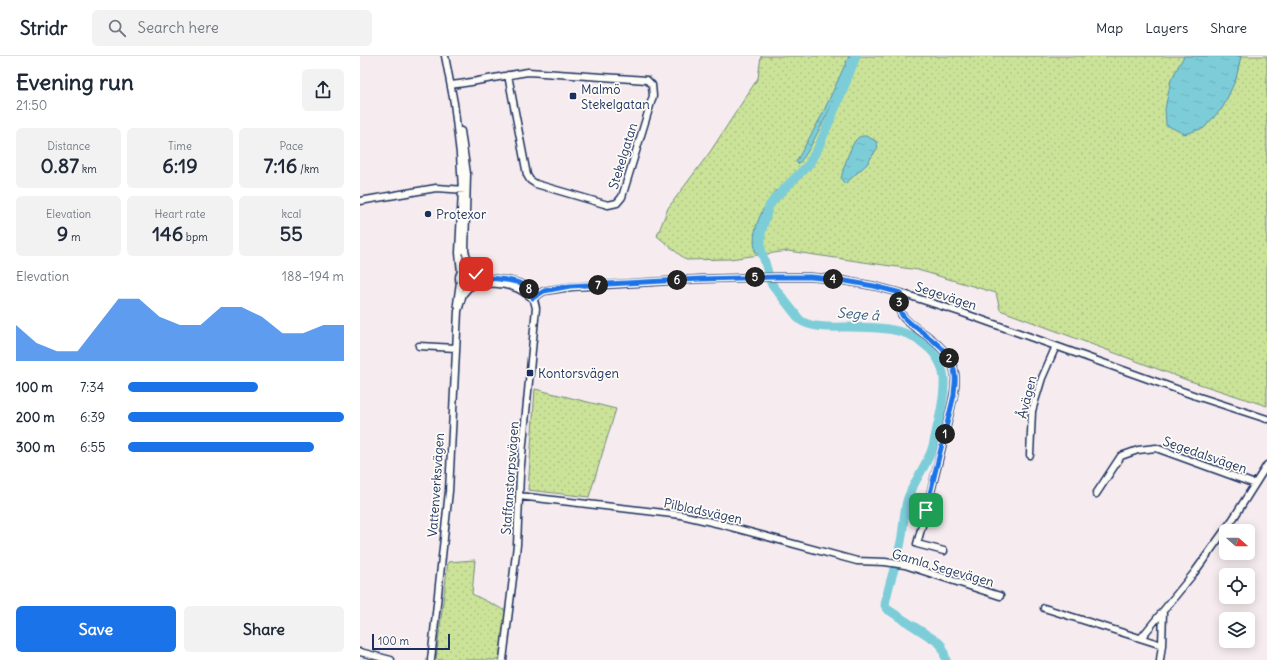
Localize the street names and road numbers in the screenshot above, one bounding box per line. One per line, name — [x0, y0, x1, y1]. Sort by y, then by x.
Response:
street label: Stekelgatan — [605, 120, 641, 191]
street label: Segevägen — [913, 278, 979, 314]
street label: Åvägen — [1012, 373, 1041, 420]
street label: Staffanstorpsvägen — [498, 420, 522, 535]
street label: Vattenverksvägen — [424, 432, 448, 538]
street label: Segedalsvägen — [1161, 433, 1250, 477]
street label: Pilbladsvägen — [662, 494, 744, 528]
street label: Gamla Segevägen — [890, 545, 997, 591]

